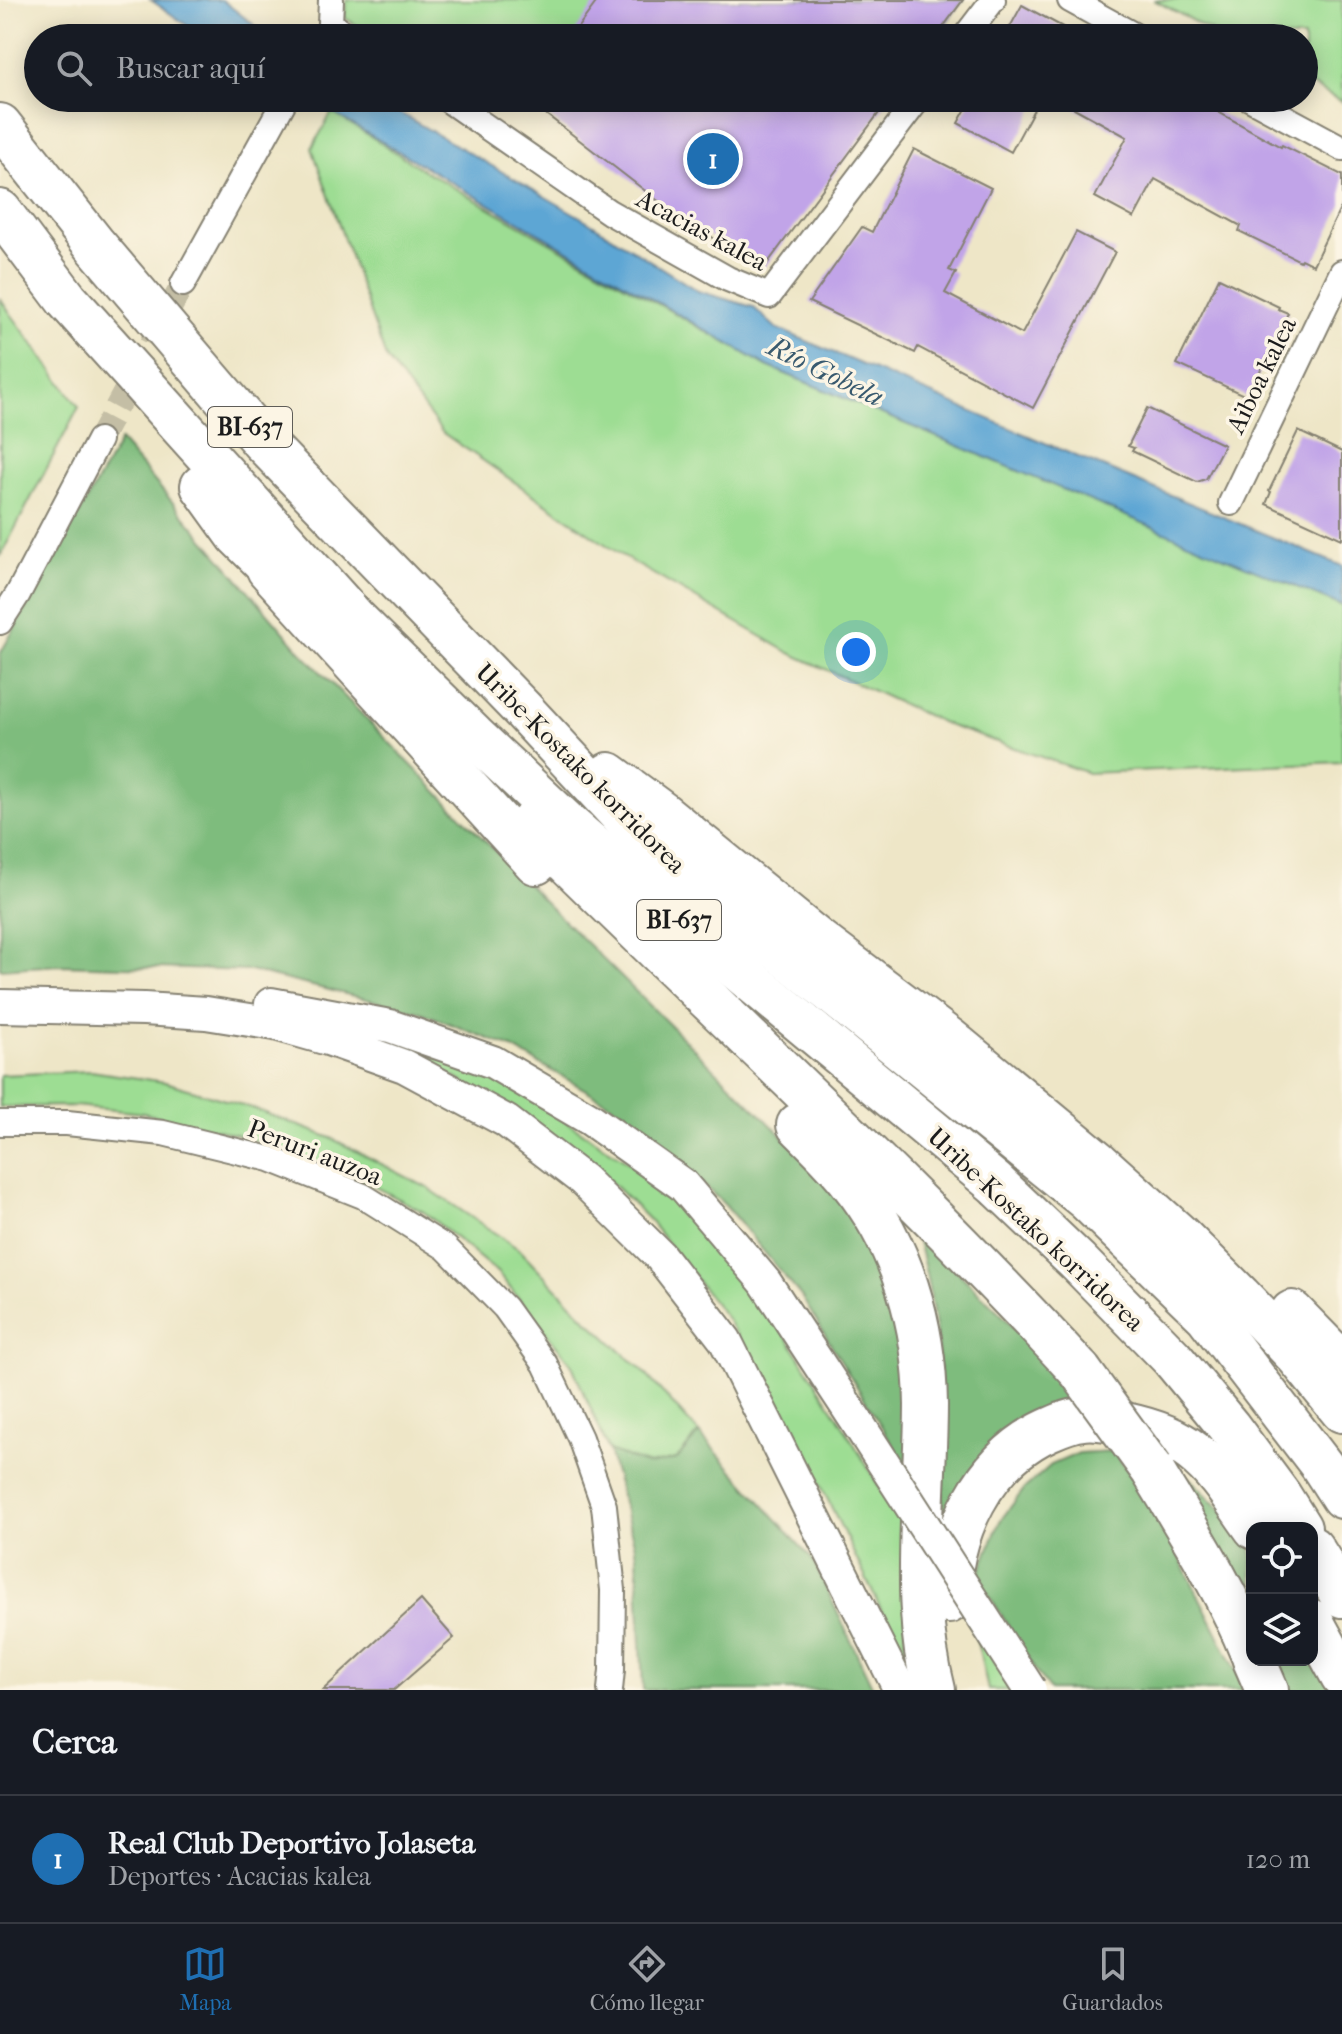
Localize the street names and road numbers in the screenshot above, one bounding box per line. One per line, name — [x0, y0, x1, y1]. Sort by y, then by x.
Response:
street label: Acacias kalea — [630, 183, 773, 278]
street label: Aiboa kalea — [1219, 311, 1303, 440]
road number: BI-637 — [208, 407, 292, 447]
street label: Uribe-Kostako korridorea — [469, 657, 693, 881]
road number: BI-637 — [637, 900, 721, 940]
street label: Peruri auzoa — [243, 1113, 387, 1193]
street label: Uribe-Kostako korridorea — [921, 1121, 1151, 1338]

